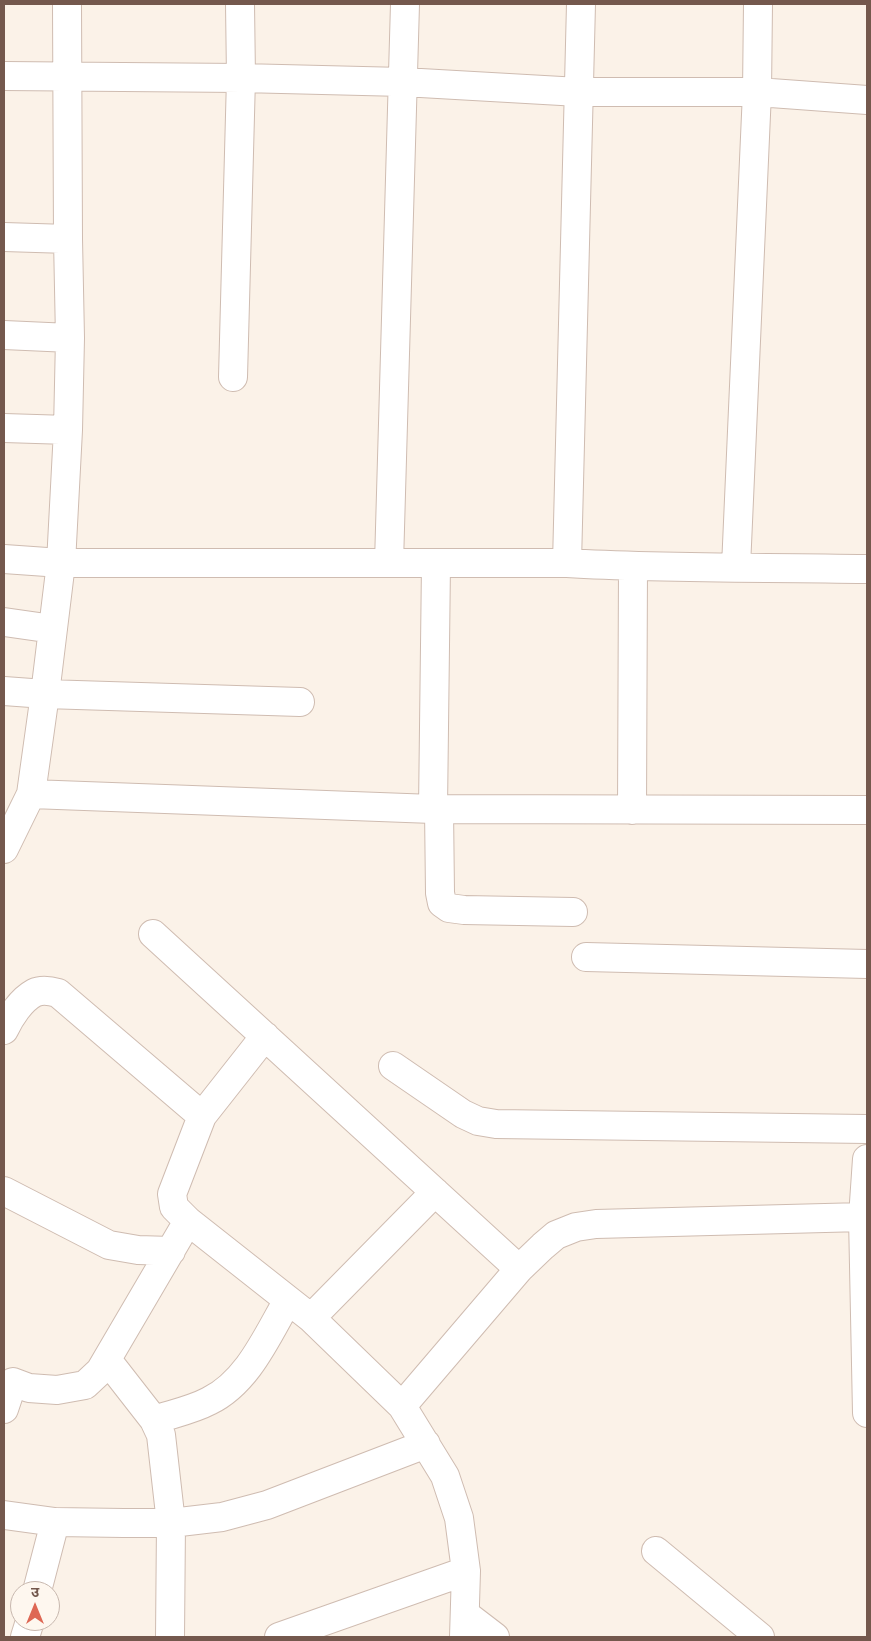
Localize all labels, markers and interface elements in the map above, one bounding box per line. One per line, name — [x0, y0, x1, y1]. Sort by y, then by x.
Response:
north arrow — [10, 1581, 60, 1631]
text: उ — [31, 1583, 39, 1600]

